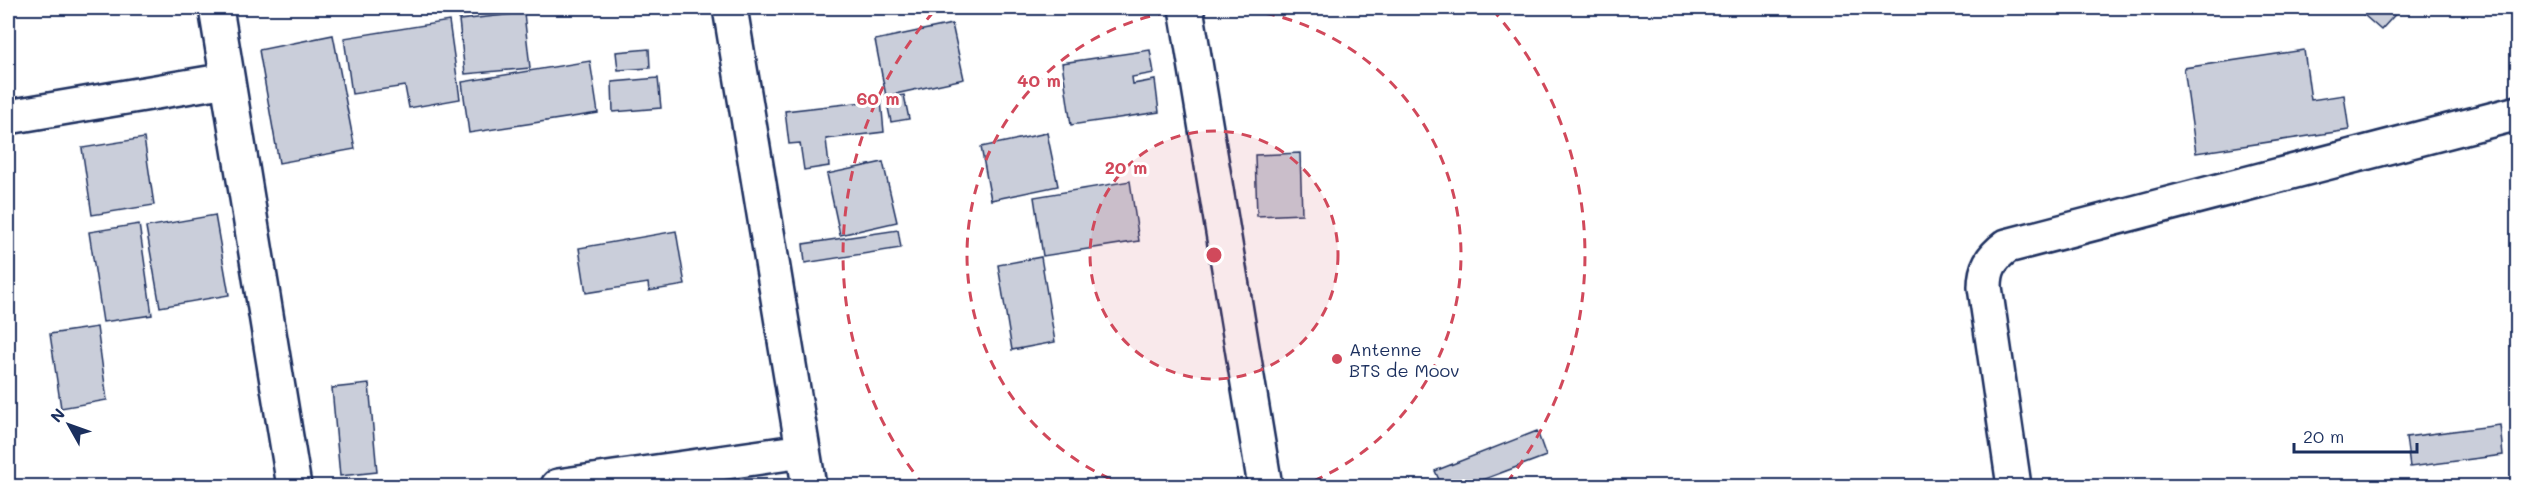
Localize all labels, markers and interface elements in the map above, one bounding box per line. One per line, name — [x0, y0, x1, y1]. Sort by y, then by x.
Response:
text: 40 m — [1017, 68, 1061, 92]
text: 60 m — [856, 86, 900, 110]
text: 20 m — [1105, 155, 1147, 179]
centre of rings — [1204, 245, 1224, 265]
place label: Antenne BTS de Moov — [1349, 337, 1460, 382]
marker: Antenne BTS de Moov — [1330, 352, 1344, 366]
north arrow — [39, 395, 99, 455]
text: N — [45, 404, 69, 426]
scale bar — [2294, 416, 2417, 454]
text: 20 m — [2303, 424, 2344, 448]

